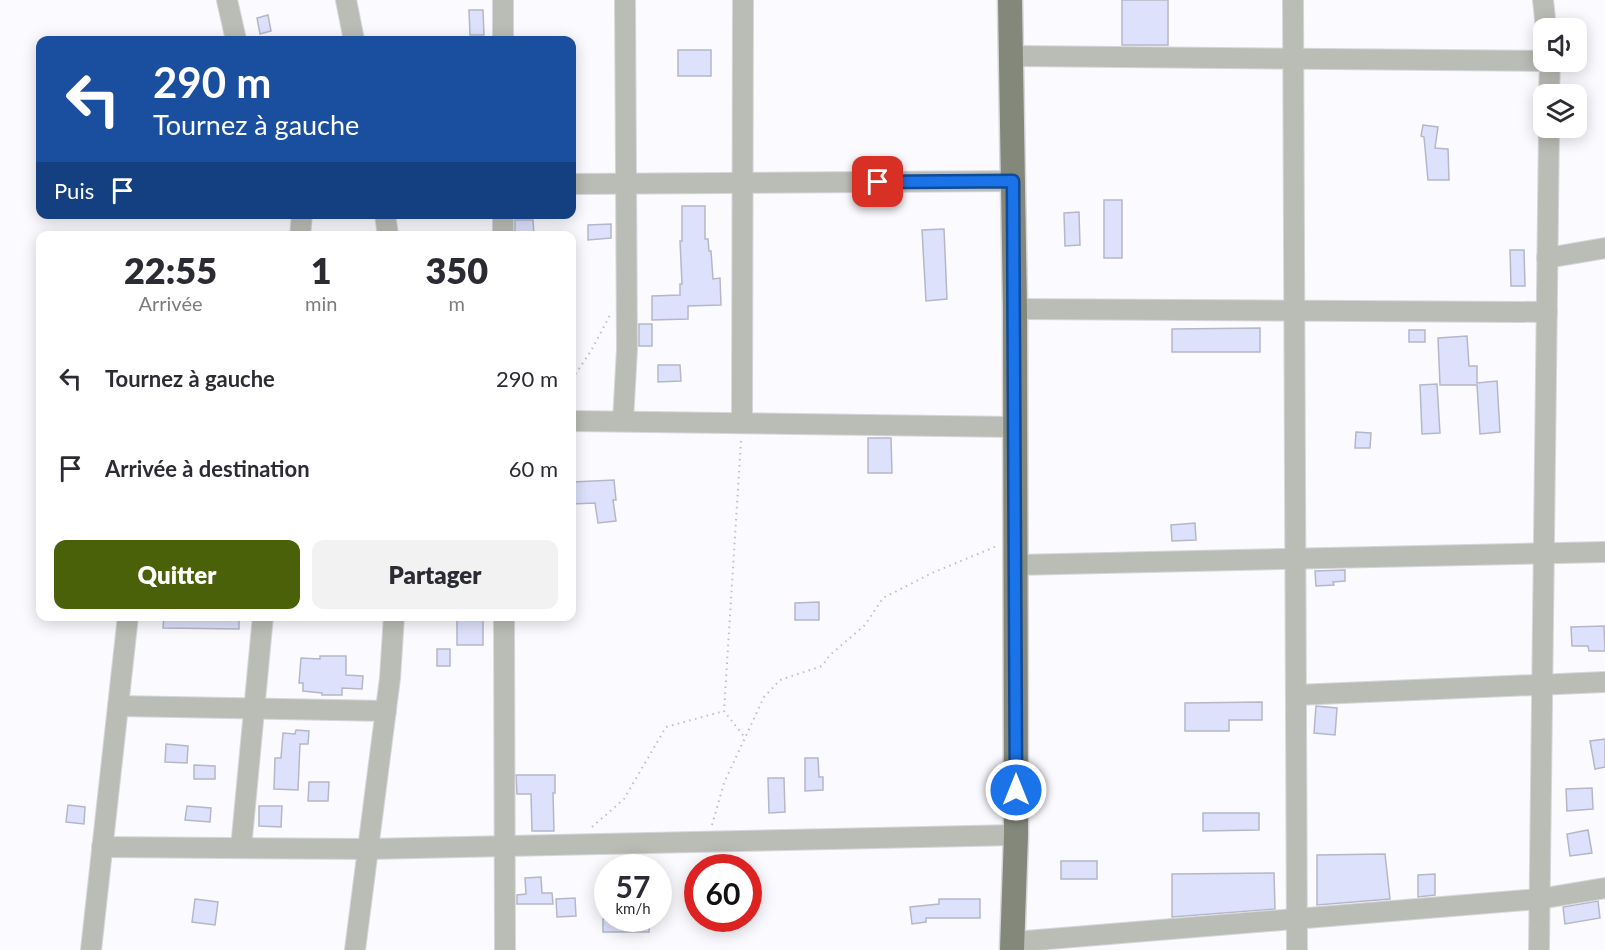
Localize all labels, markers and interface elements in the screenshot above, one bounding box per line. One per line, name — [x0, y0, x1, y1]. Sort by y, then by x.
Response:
map controls — [1533, 18, 1587, 138]
button: sound — [1533, 18, 1587, 72]
text: 290 m — [153, 57, 271, 107]
icon: left — [54, 60, 132, 138]
button: layers — [1533, 84, 1587, 138]
text: Tournez à gauche — [153, 108, 359, 141]
pin — [852, 156, 903, 207]
icon: arrive — [861, 165, 894, 198]
icon: arrive — [106, 174, 139, 207]
text: Puis — [54, 177, 94, 204]
text: 22:55 — [124, 248, 217, 292]
text: 1 — [311, 248, 332, 292]
text: 350 — [425, 248, 488, 292]
text: Arrivée — [138, 291, 203, 315]
text: min — [305, 291, 337, 315]
text: m — [448, 291, 465, 315]
icon: left — [54, 362, 87, 395]
text: Tournez à gauche — [105, 365, 275, 392]
text: 290 m — [496, 365, 558, 392]
icon: arrive — [54, 452, 87, 485]
text: Arrivée à destination — [105, 455, 310, 482]
text: 60 m — [509, 455, 558, 482]
button: Quitter — [54, 540, 300, 609]
button: Partager — [312, 540, 558, 609]
position arrow — [984, 758, 1048, 822]
speed limit sign: 60 — [684, 854, 762, 932]
text: 57 — [616, 868, 650, 904]
text: km/h — [615, 899, 651, 917]

